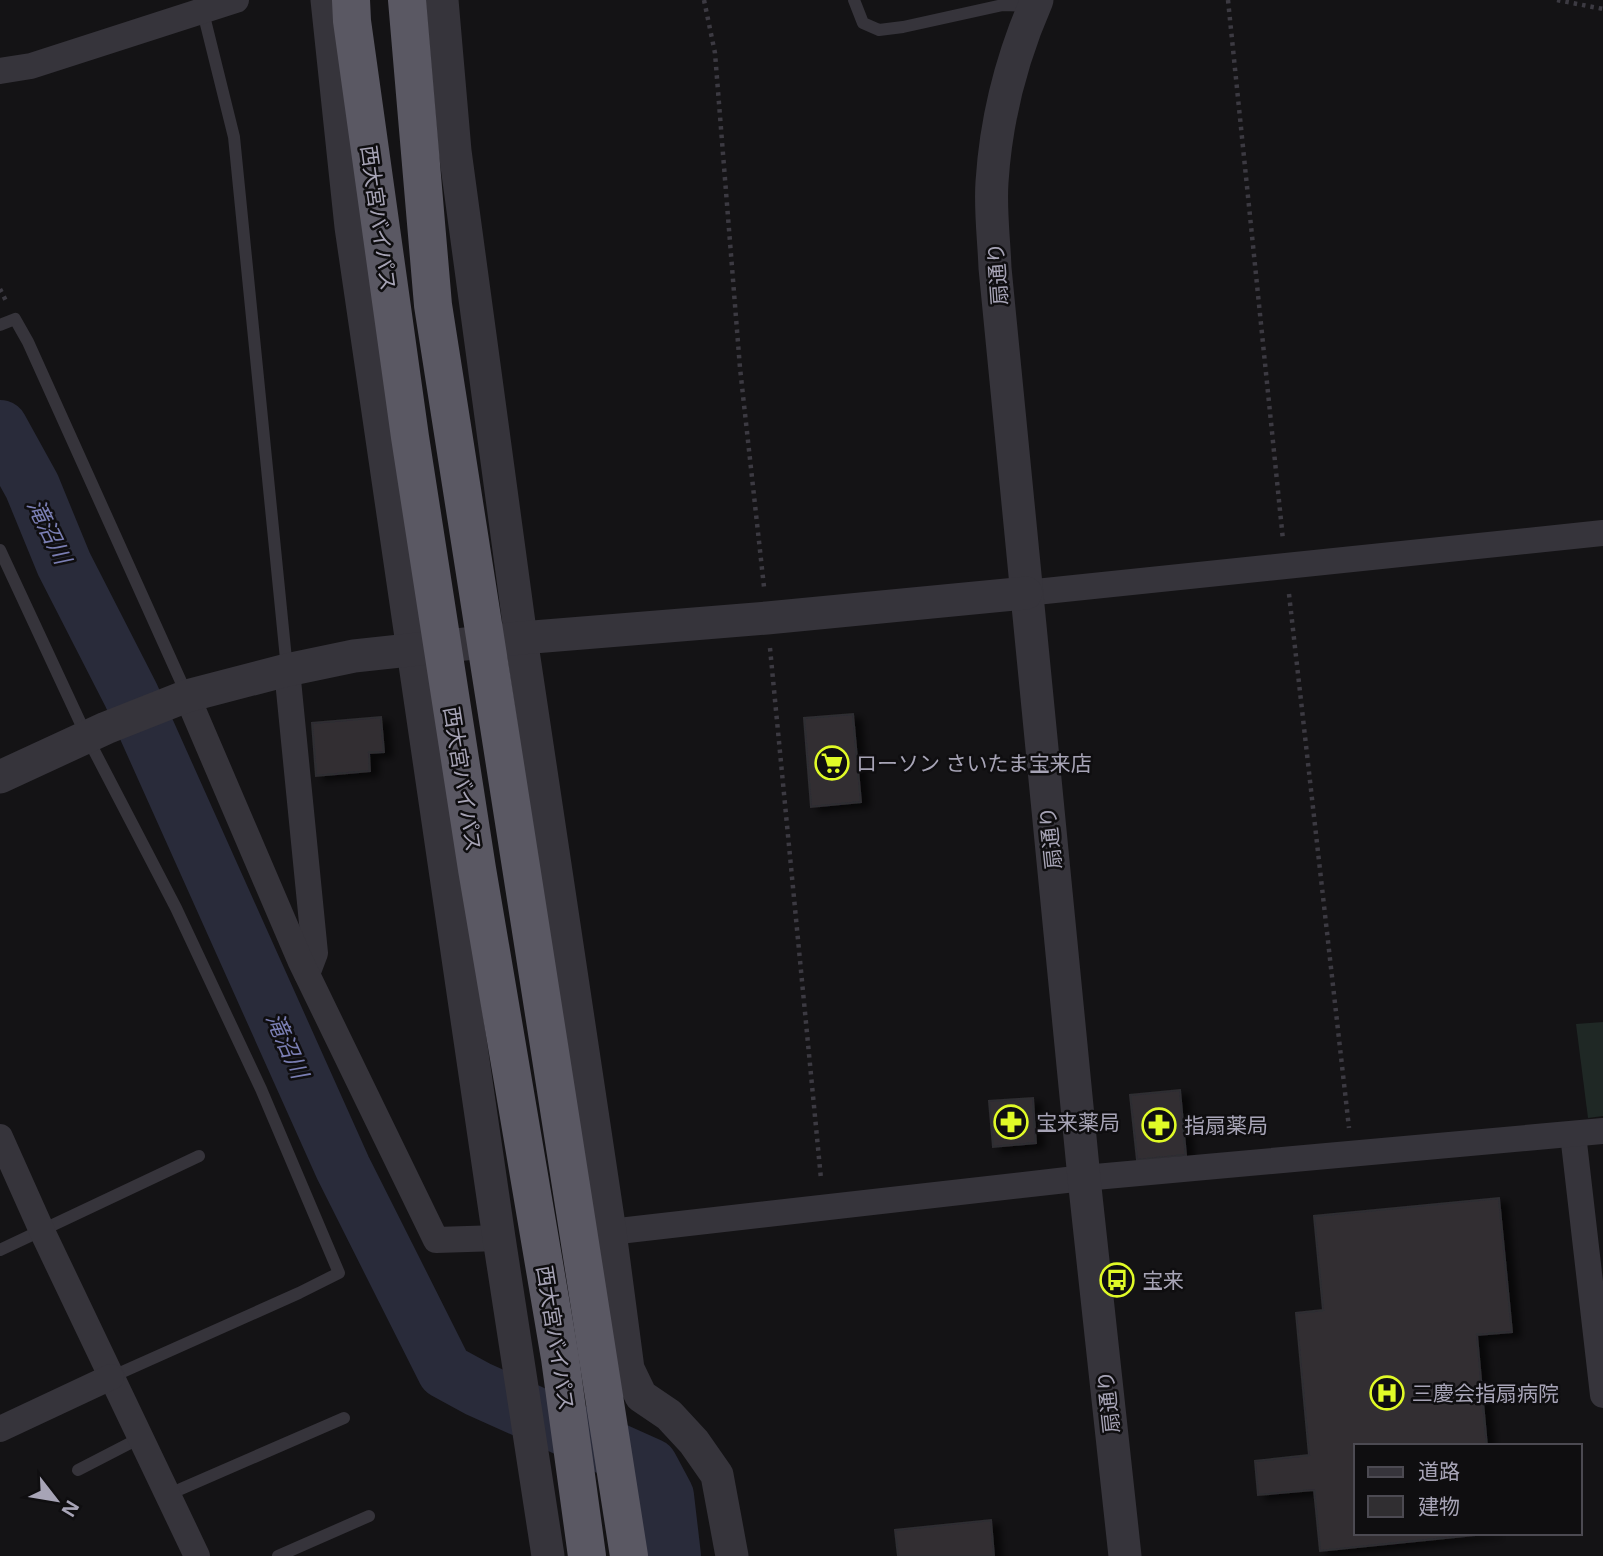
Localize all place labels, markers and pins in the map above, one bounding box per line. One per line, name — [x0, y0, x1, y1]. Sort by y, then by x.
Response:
supermarket icon: ローソン さいたま宝来店 — [813, 744, 851, 782]
place label: ローソン さいたま宝来店 — [856, 749, 1092, 777]
pharmacy icon: 宝来薬局 — [992, 1103, 1030, 1141]
pharmacy icon: 指扇薬局 — [1140, 1106, 1178, 1144]
place label: 宝来薬局 — [1036, 1108, 1120, 1136]
place label: 指扇薬局 — [1184, 1111, 1268, 1139]
bus stop icon: 宝来 — [1098, 1261, 1136, 1299]
place label: 宝来 — [1142, 1266, 1184, 1294]
hospital icon: 三慶会指扇病院 — [1368, 1374, 1406, 1412]
place label: 三慶会指扇病院 — [1412, 1379, 1559, 1407]

